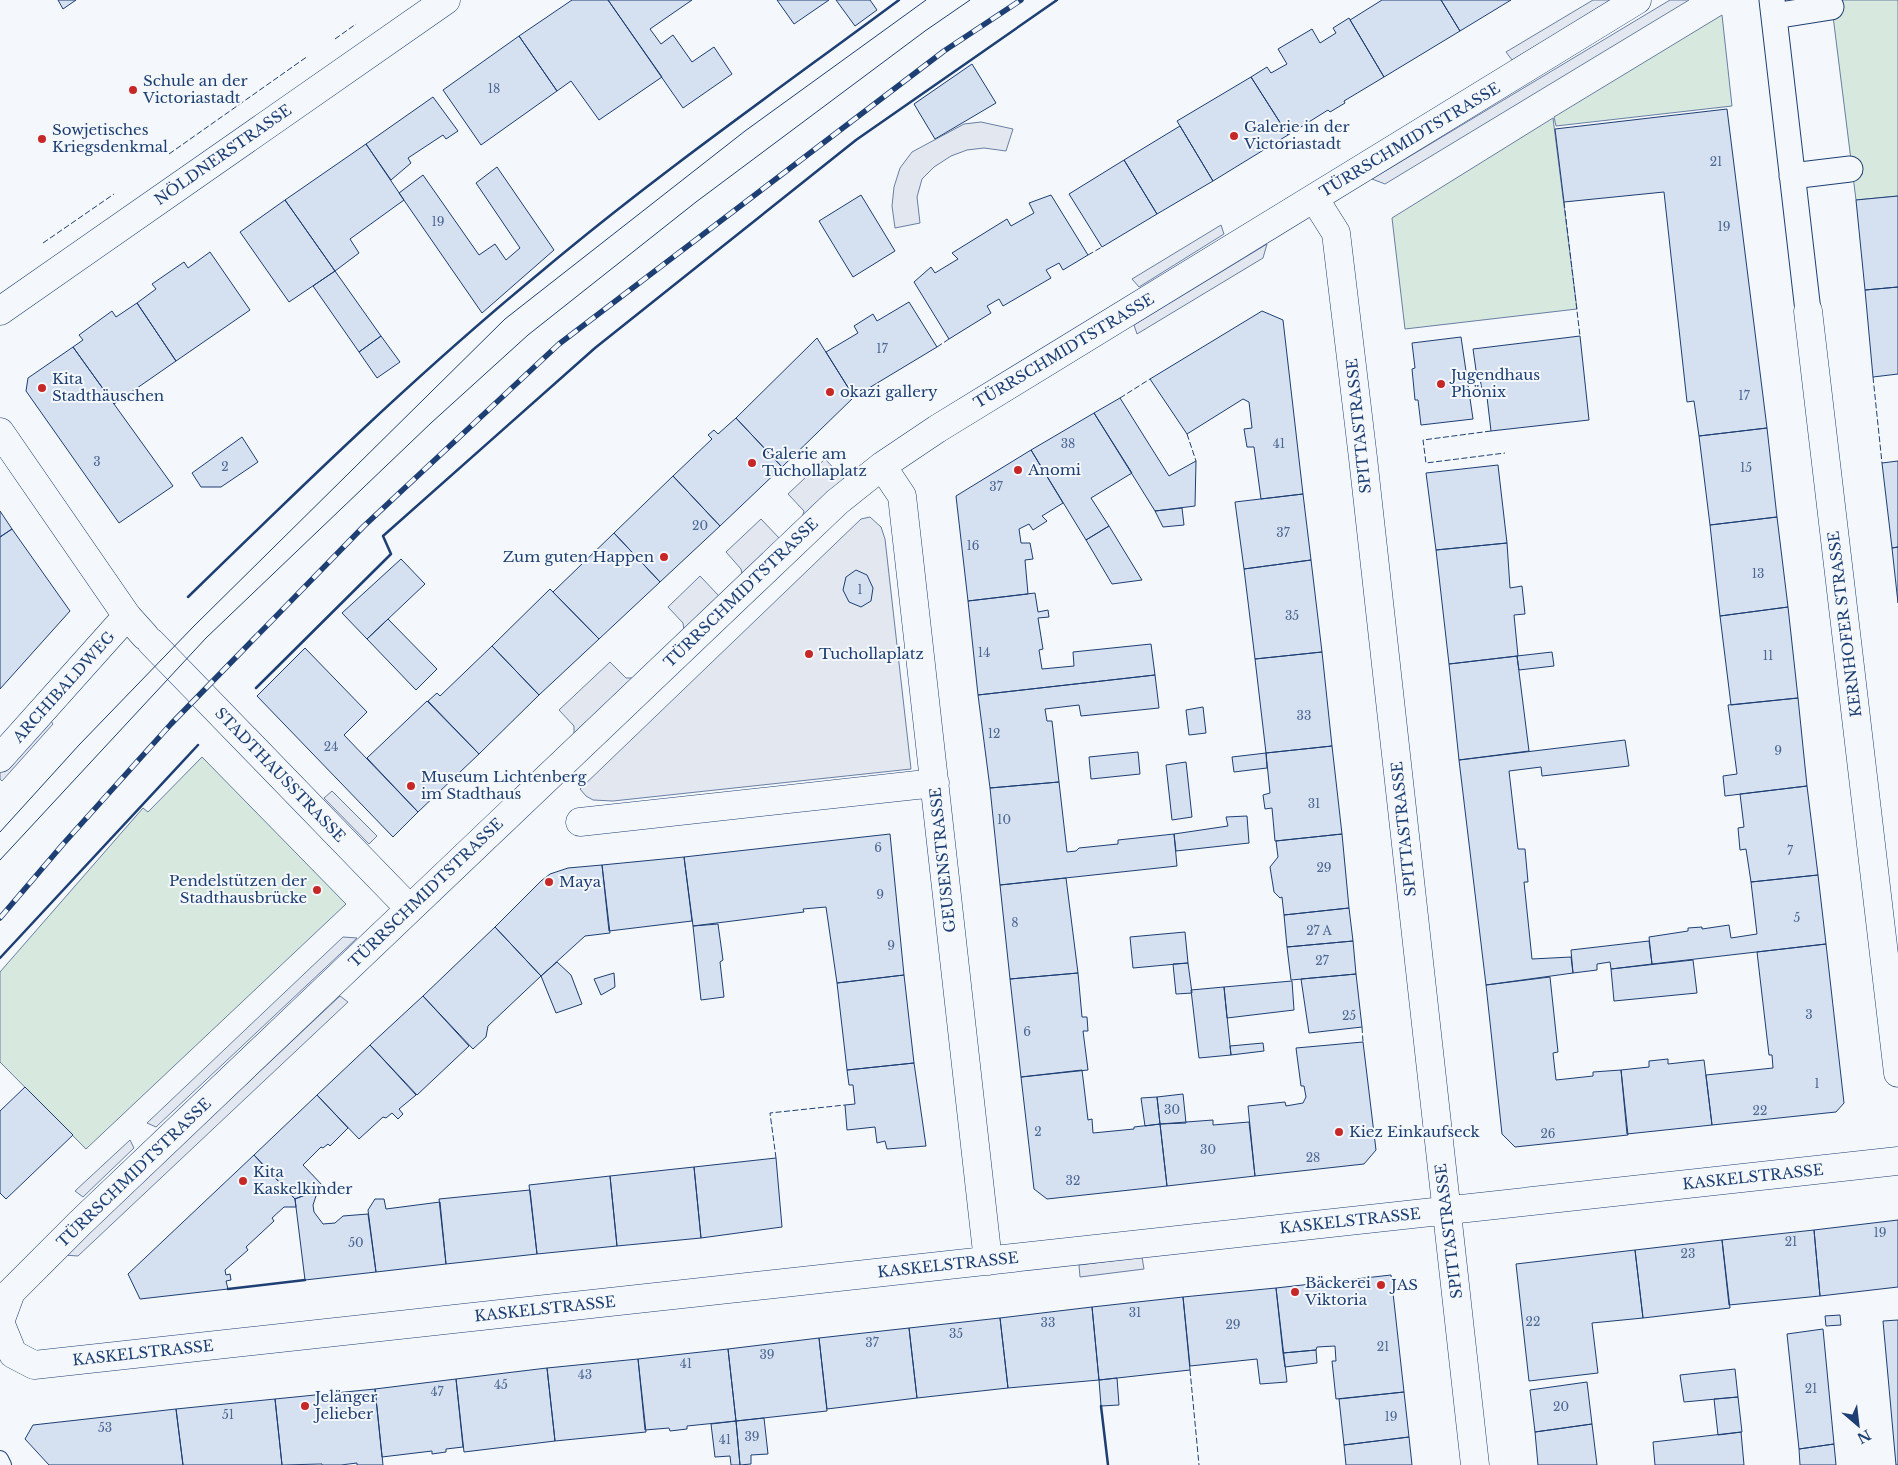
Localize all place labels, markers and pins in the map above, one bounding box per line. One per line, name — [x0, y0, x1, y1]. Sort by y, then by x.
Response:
place label: Schule an der Victoriastadt — [142, 71, 249, 107]
marker: Schule an der Victoriastadt — [127, 84, 139, 96]
place label: Galerie in der Victoriastadt — [1243, 117, 1350, 153]
place label: Sowjetisches Kriegsdenkmal — [52, 120, 168, 156]
marker: Galerie in der Victoriastadt — [1228, 130, 1240, 142]
marker: Sowjetisches Kriegsdenkmal — [36, 133, 48, 145]
place label: Jugendhaus Phönix — [1449, 365, 1540, 401]
place label: Kita Stadthäuschen — [52, 369, 164, 405]
marker: Jugendhaus Phönix — [1435, 378, 1447, 390]
marker: Kita Stadthäuschen — [36, 382, 48, 394]
place label: okazi gallery — [840, 382, 938, 401]
marker: okazi gallery — [824, 386, 836, 398]
place label: Galerie am Tuchollaplatz — [762, 444, 867, 480]
marker: Galerie am Tuchollaplatz — [746, 457, 758, 469]
place label: Anomi — [1027, 460, 1081, 479]
marker: Anomi — [1012, 464, 1024, 476]
place label: Zum guten Happen — [503, 547, 654, 566]
marker: Zum guten Happen — [658, 551, 670, 563]
place label: Tuchollaplatz — [819, 644, 924, 663]
marker: Tuchollaplatz — [803, 648, 815, 660]
place label: Museum Lichtenberg im Stadthaus — [421, 767, 587, 803]
marker: Museum Lichtenberg im Stadthaus — [405, 780, 417, 792]
place label: Pendelstützen der Stadthausbrücke — [169, 871, 308, 907]
place label: Maya — [559, 872, 602, 891]
marker: Maya — [543, 876, 555, 888]
marker: Pendelstützen der Stadthausbrücke — [311, 884, 323, 896]
place label: Kiez Einkaufseck — [1349, 1122, 1481, 1141]
marker: Kiez Einkaufseck — [1333, 1126, 1345, 1138]
place label: Kita Kaskelkinder — [253, 1162, 353, 1198]
marker: Kita Kaskelkinder — [237, 1175, 249, 1187]
place label: Bäckerei Viktoria — [1304, 1273, 1371, 1309]
place label: JAS — [1389, 1275, 1418, 1294]
marker: JAS — [1375, 1279, 1387, 1291]
marker: Bäckerei Viktoria — [1289, 1286, 1301, 1298]
place label: Jelänger Jelieber — [313, 1387, 378, 1423]
marker: Jelänger Jelieber — [299, 1400, 311, 1412]

